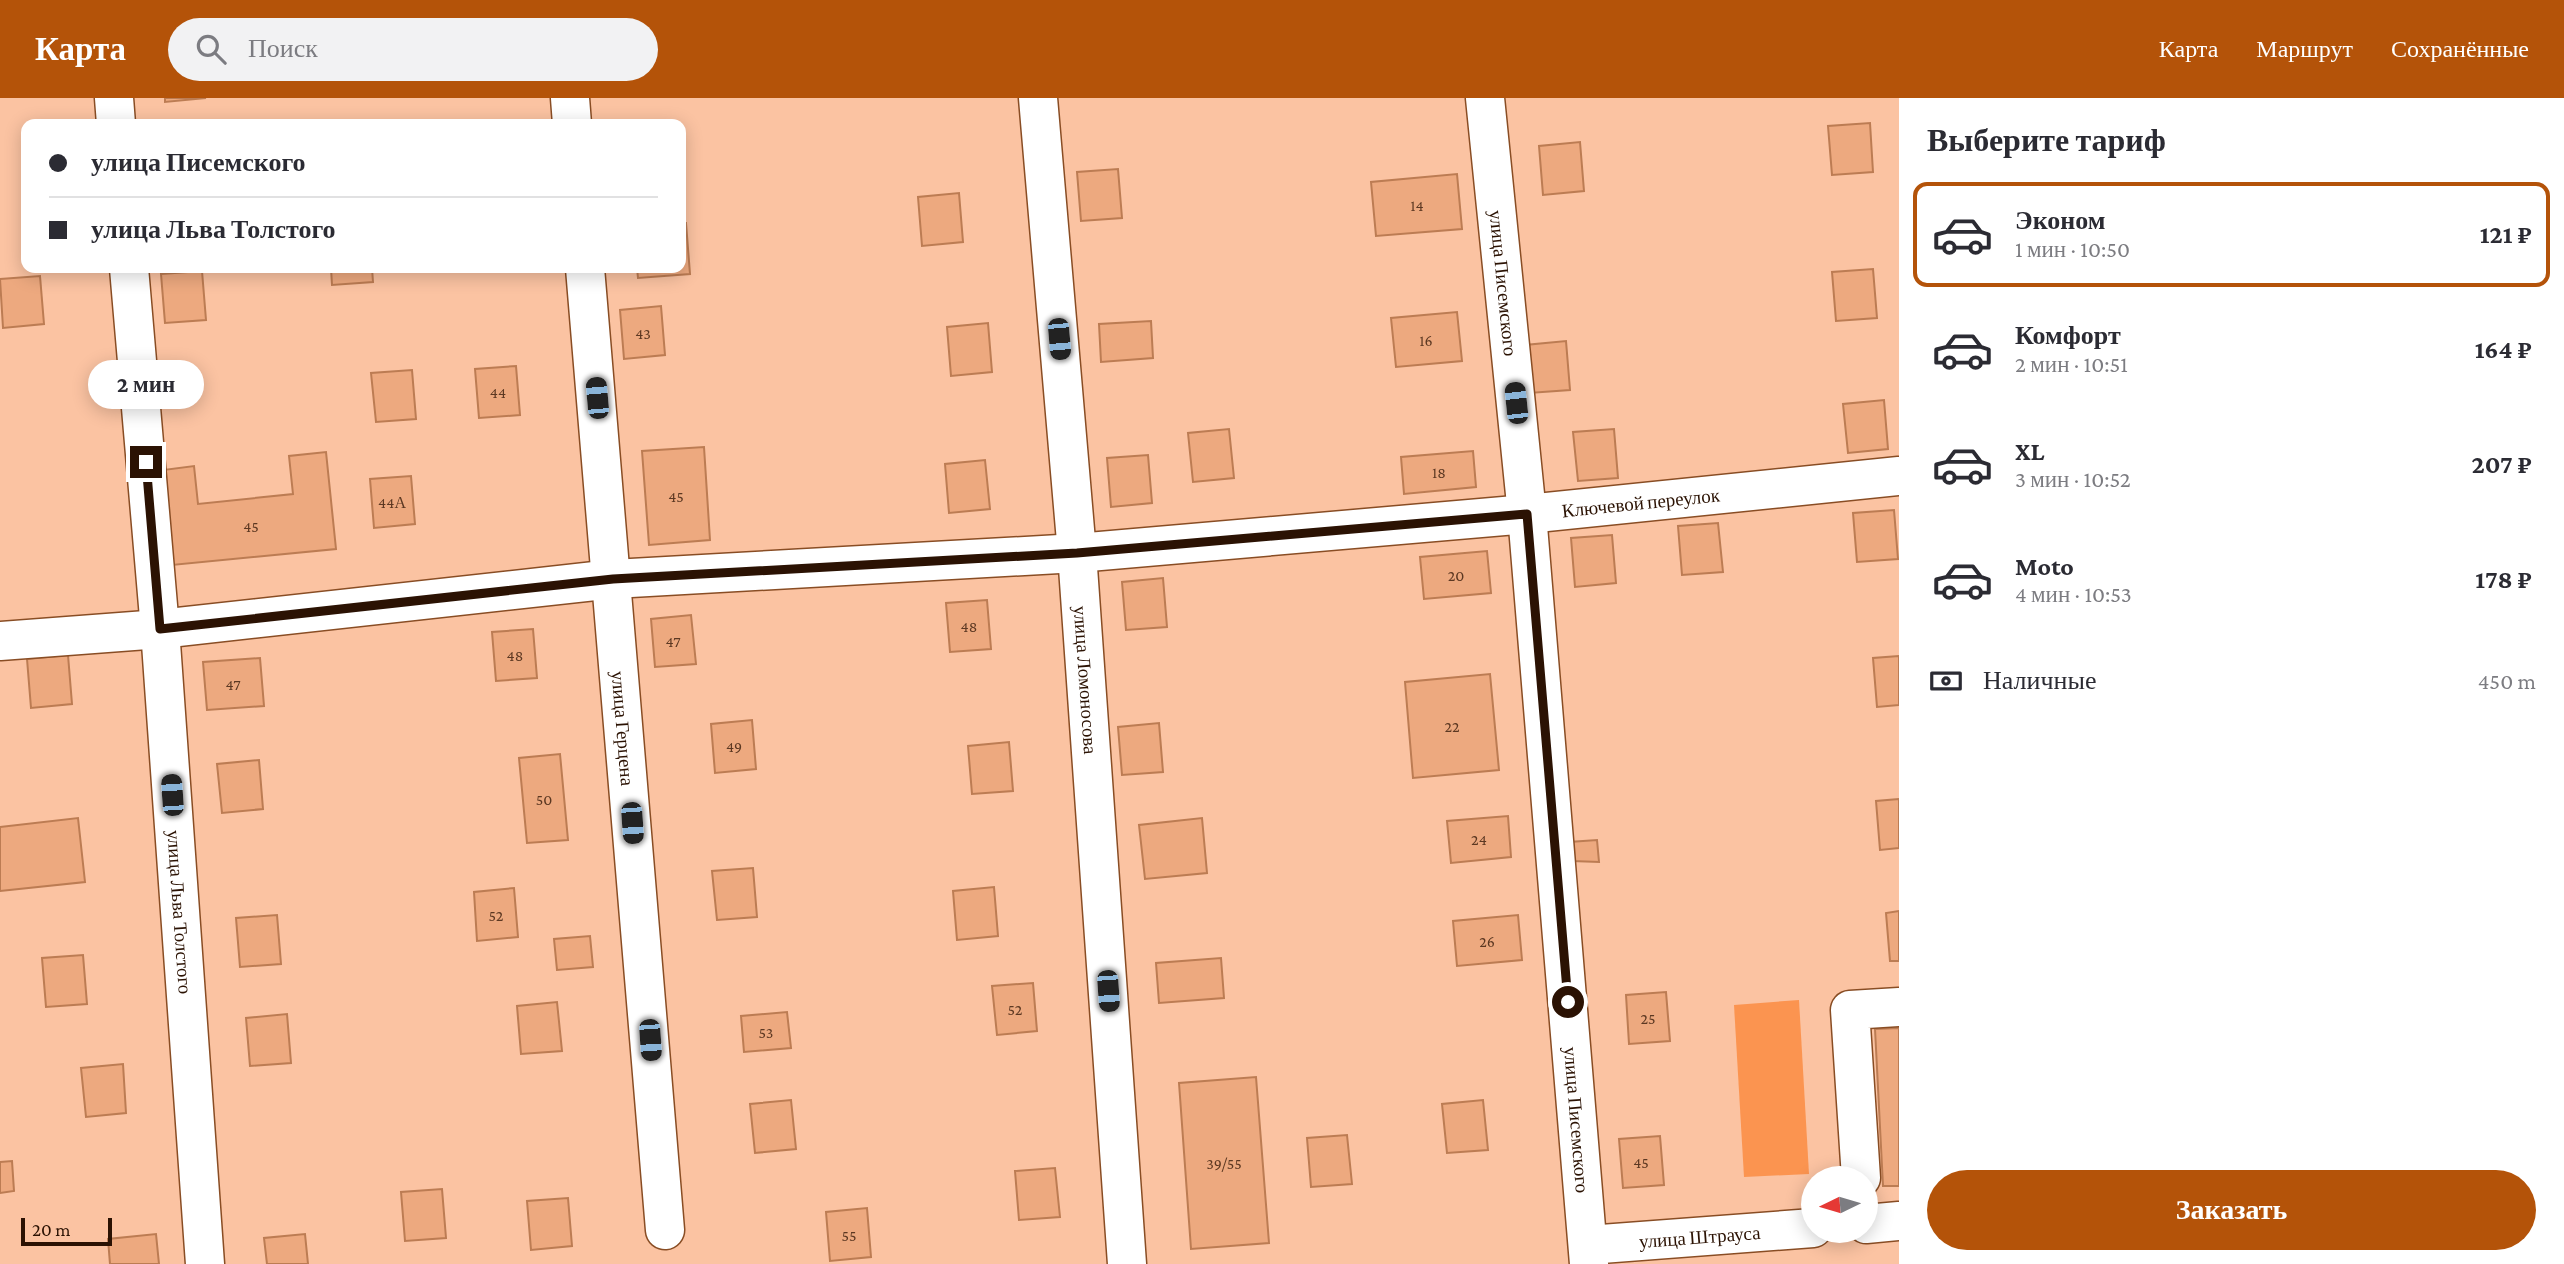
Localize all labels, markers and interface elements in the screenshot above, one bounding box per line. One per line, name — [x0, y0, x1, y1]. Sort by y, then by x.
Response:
search box — [168, 18, 658, 81]
text: Карта — [35, 30, 126, 67]
icon: search — [192, 30, 230, 68]
text: Поиск — [248, 34, 318, 63]
text: Карта — [2159, 35, 2218, 62]
text: Маршрут — [2256, 35, 2353, 62]
text: Сохранённые — [2391, 35, 2529, 62]
text: Выберите тариф — [1927, 122, 2166, 158]
text: улица Писемского — [91, 148, 306, 177]
house number: 14 — [1410, 197, 1424, 214]
icon: car — [1931, 203, 1994, 266]
text: Эконом — [2015, 206, 2105, 235]
street label: улица Писемского — [1485, 209, 1521, 357]
text: улица Льва Толстого — [91, 215, 336, 244]
text: 121 ₽ — [2480, 220, 2532, 249]
text: 1 мин · 10:50 — [2015, 236, 2130, 262]
car — [1047, 317, 1072, 361]
icon: car — [1931, 318, 1994, 381]
text: Комфорт — [2015, 321, 2121, 350]
house number: 43 — [635, 325, 651, 342]
house number: 16 — [1419, 332, 1433, 349]
text: 164 ₽ — [2475, 335, 2532, 364]
text: 2 мин · 10:51 — [2015, 351, 2128, 377]
callout: 2 мин — [88, 360, 204, 410]
text: 2 мин — [117, 371, 175, 397]
car — [585, 376, 610, 420]
car — [1504, 381, 1529, 425]
house number: 44 — [490, 384, 506, 401]
icon: car — [1931, 433, 1994, 496]
text: XL — [2015, 437, 2044, 466]
route end — [130, 446, 162, 478]
text: 207 ₽ — [2472, 450, 2532, 479]
house number: 18 — [1432, 464, 1446, 481]
text: 3 мин · 10:52 — [2015, 466, 2131, 492]
street label: Ключевой переулок — [1561, 484, 1722, 521]
house number: 45 — [668, 488, 684, 505]
house number: 44А — [378, 494, 406, 511]
house number: 45 — [243, 518, 259, 535]
icon: car — [1931, 548, 1994, 611]
text: Moto — [2015, 552, 2074, 581]
text: 178 ₽ — [2475, 565, 2532, 594]
house number: 20 — [1448, 567, 1464, 584]
text: 4 мин · 10:53 — [2015, 581, 2132, 607]
street label: улица Ломоносова — [1070, 605, 1101, 756]
house number: 48 — [961, 618, 977, 635]
house number: 47 — [665, 633, 681, 650]
house number: 48 — [507, 647, 523, 664]
icon: cash — [1927, 662, 1965, 700]
text: Наличные — [1983, 666, 2096, 695]
text: 450 m — [2478, 668, 2536, 694]
street label: улица Герцена — [608, 670, 638, 787]
house number: 47 — [225, 676, 241, 693]
house number: 22 — [1444, 718, 1460, 735]
house number: 49 — [726, 738, 742, 755]
car — [161, 773, 184, 817]
house number: 50 — [536, 791, 552, 808]
car — [621, 801, 644, 845]
street label: улица Льва Толстого — [163, 829, 196, 995]
house number: 24 — [1471, 831, 1487, 848]
house number: 52 — [489, 907, 504, 924]
house number: 26 — [1479, 933, 1495, 950]
car — [1097, 969, 1120, 1013]
route start — [1552, 986, 1584, 1018]
house number: 52 — [1008, 1001, 1023, 1018]
house number: 25 — [1640, 1010, 1656, 1027]
car — [639, 1018, 662, 1062]
house number: 53 — [759, 1024, 773, 1041]
street label: улица Писемского — [1560, 1046, 1593, 1194]
house number: 45 — [1633, 1154, 1649, 1171]
house number: 39/55 — [1206, 1155, 1242, 1172]
north arrow — [1801, 1166, 1878, 1242]
map controls — [1801, 1166, 1878, 1243]
button: Заказать — [1927, 1170, 2536, 1250]
scale bar — [21, 1215, 112, 1247]
text: 20 m — [32, 1219, 71, 1240]
street label: улица Штрауса — [1638, 1222, 1762, 1252]
house number: 55 — [842, 1227, 856, 1244]

